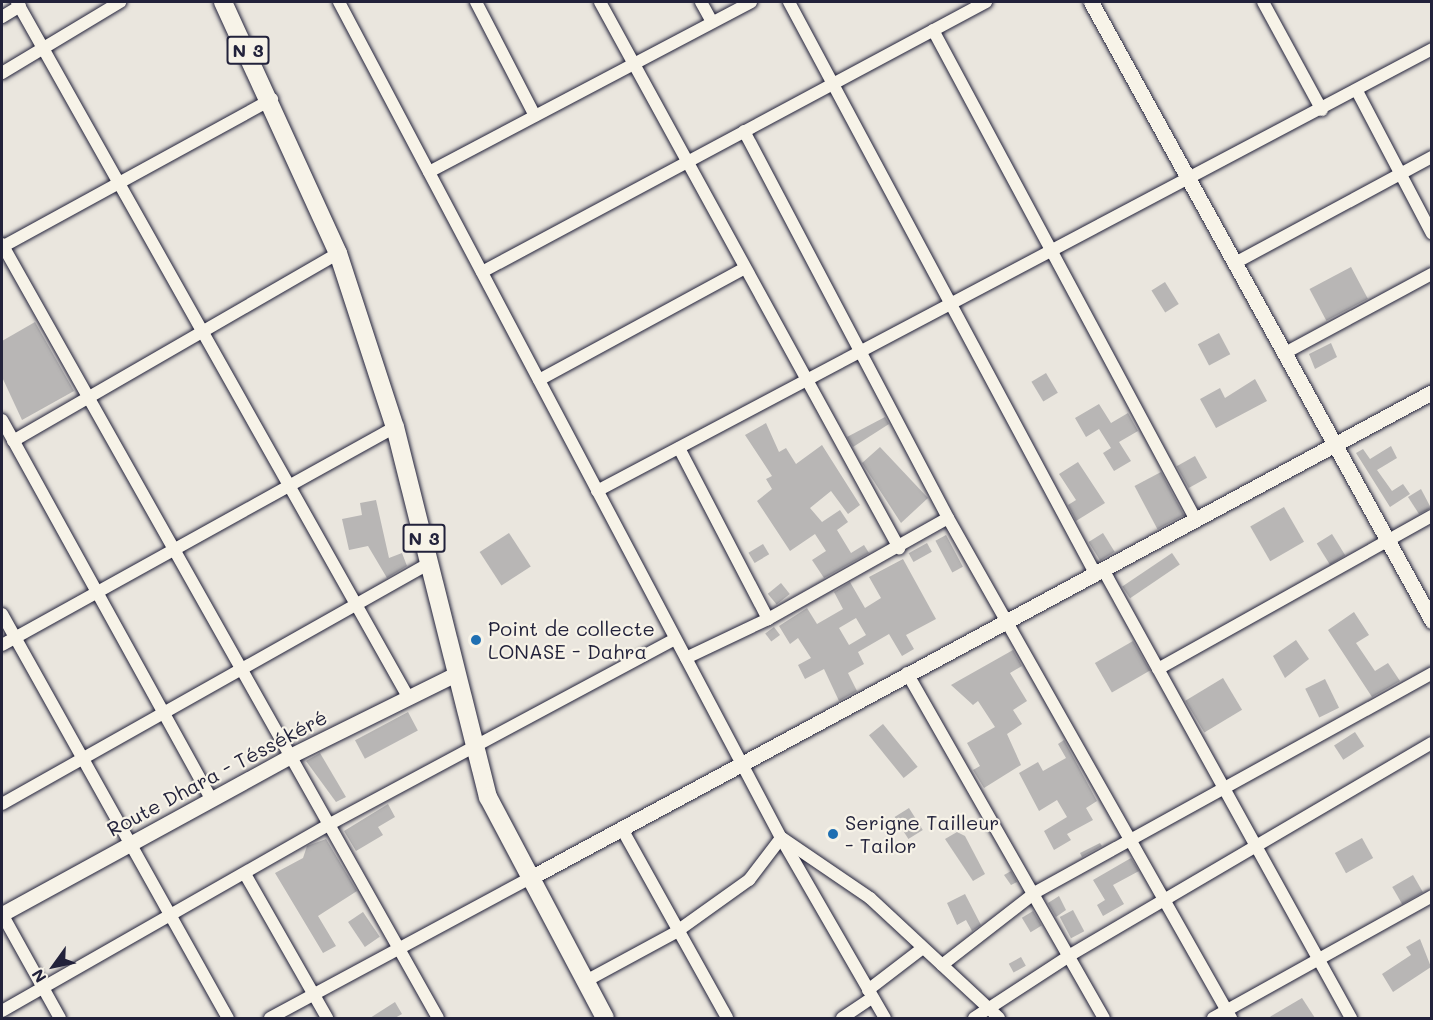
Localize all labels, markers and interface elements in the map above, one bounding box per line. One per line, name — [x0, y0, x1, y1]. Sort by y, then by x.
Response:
road number: N 3 — [226, 35, 270, 65]
road number: N 3 — [402, 523, 446, 553]
place label: Point de collecte LONASE - Dahra — [488, 616, 655, 663]
marker: Point de collecte LONASE - Dahra — [469, 633, 483, 647]
street label: Route Dhara - Téssékéré — [103, 705, 331, 841]
place label: Serigne Tailleur - Tailor — [845, 810, 999, 857]
marker: Serigne Tailleur - Tailor — [826, 827, 840, 841]
north arrow — [24, 936, 84, 996]
text: N — [26, 965, 51, 987]

